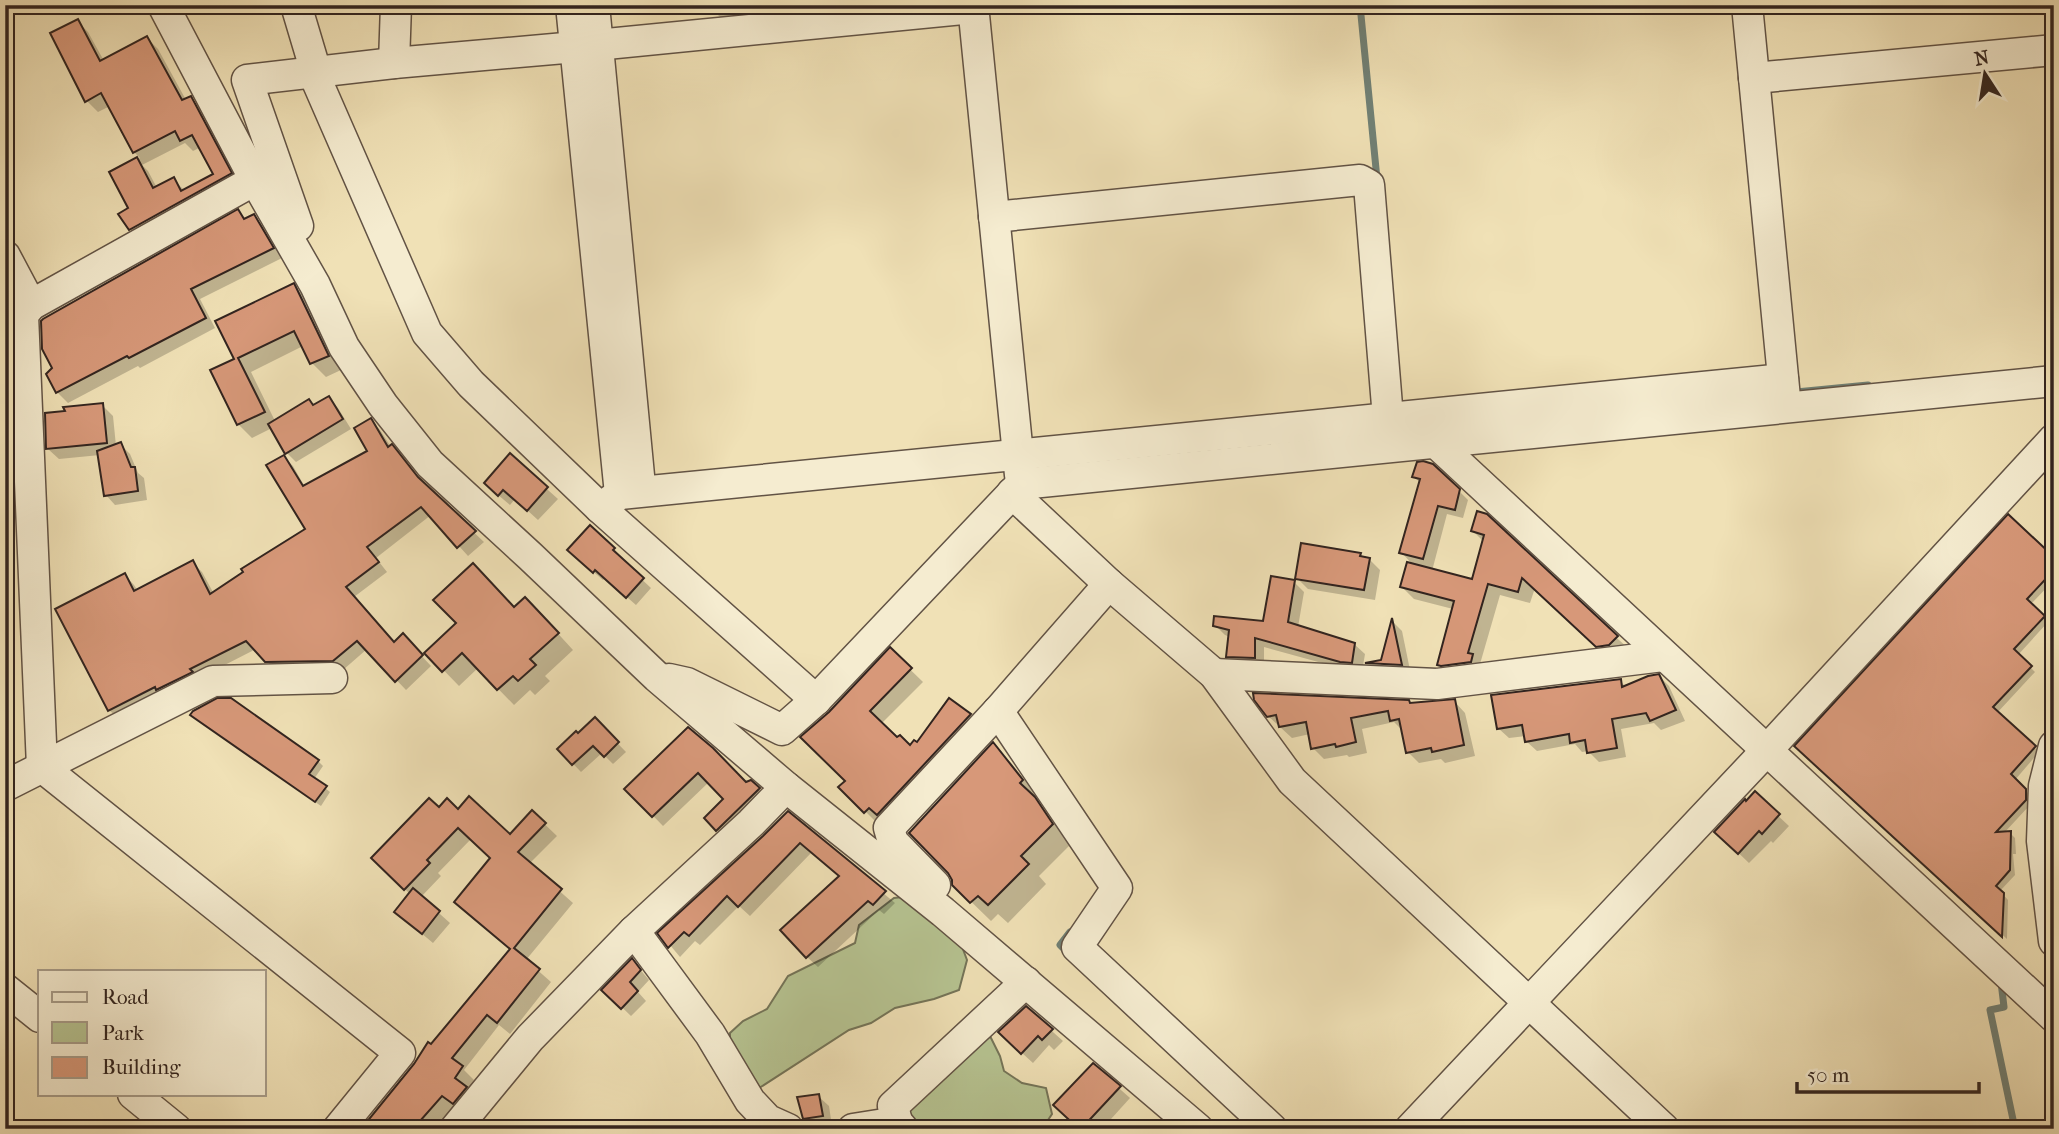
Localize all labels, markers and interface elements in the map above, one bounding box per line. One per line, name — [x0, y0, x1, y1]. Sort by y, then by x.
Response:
north arrow — [1951, 38, 2021, 108]
text: N — [1972, 46, 1992, 71]
legend — [38, 970, 266, 1096]
text: Road — [102, 985, 149, 1009]
text: Park — [102, 1021, 144, 1045]
scale bar — [1797, 1050, 1979, 1094]
text: Building — [102, 1055, 181, 1079]
text: 50 m — [1807, 1063, 1850, 1087]

